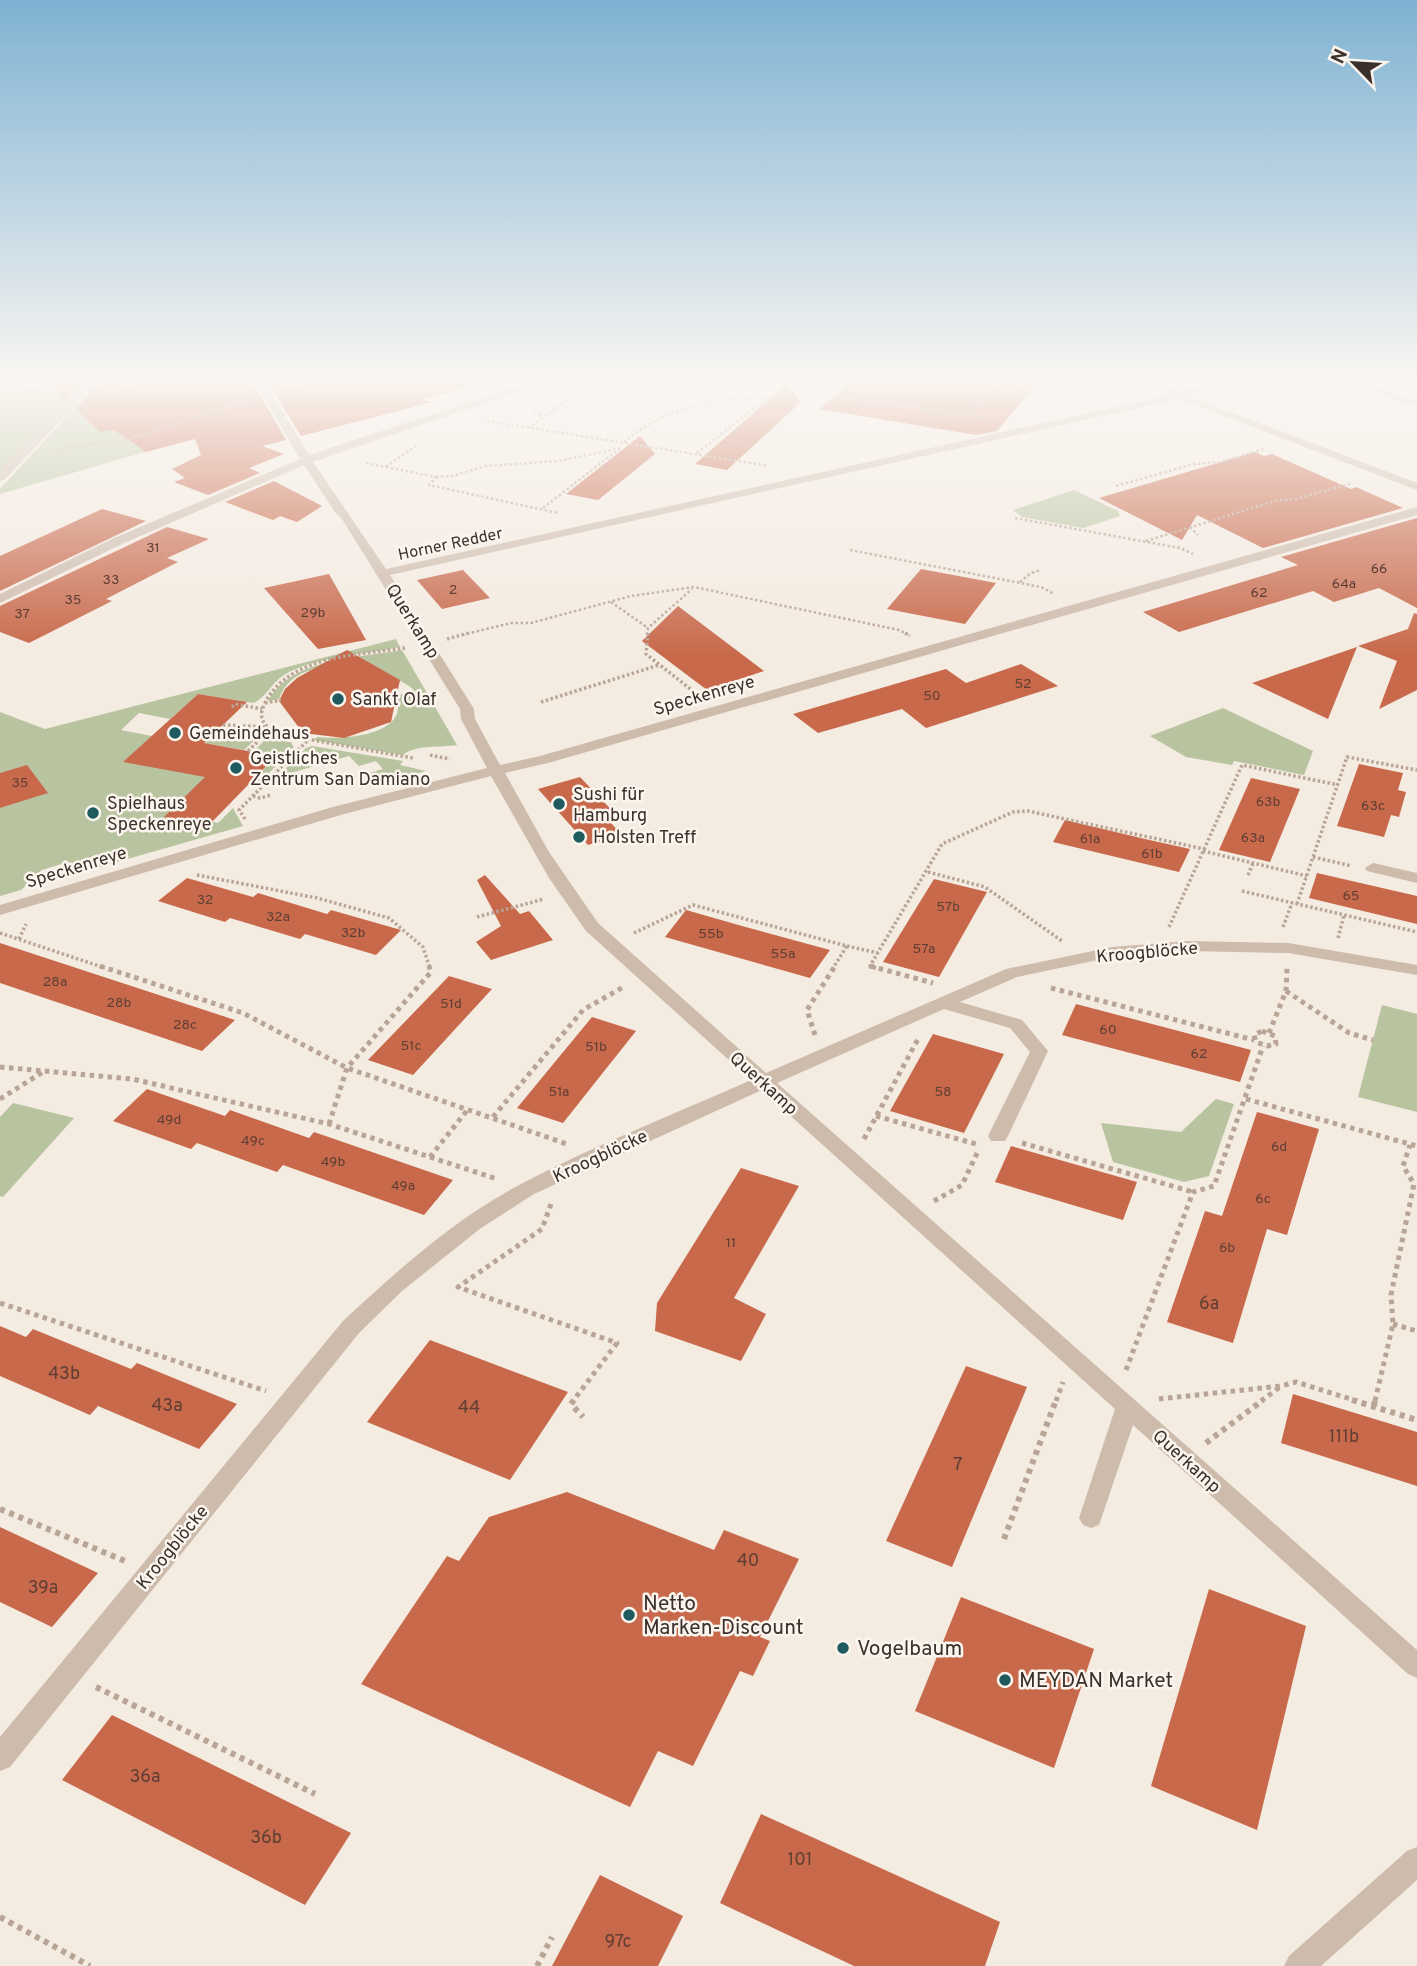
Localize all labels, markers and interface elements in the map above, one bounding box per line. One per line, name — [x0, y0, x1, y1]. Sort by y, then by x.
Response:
north arrow — [1319, 28, 1389, 98]
text: N — [1327, 45, 1354, 68]
street label: Horner Redder — [396, 524, 505, 566]
house number: 31 — [146, 540, 160, 557]
house number: 66 — [1371, 561, 1387, 578]
house number: 33 — [103, 572, 119, 589]
house number: 64a — [1332, 576, 1356, 593]
street label: Querkamp — [380, 580, 444, 664]
house number: 2 — [449, 582, 457, 599]
house number: 62 — [1251, 585, 1267, 602]
house number: 35 — [64, 592, 82, 609]
house number: 29b — [301, 605, 326, 622]
house number: 37 — [14, 606, 30, 623]
street label: Speckenreye — [651, 671, 758, 722]
house number: 52 — [1014, 676, 1032, 693]
house number: 50 — [923, 688, 941, 705]
place label: Sankt Olaf — [352, 689, 436, 712]
marker: Sankt Olaf — [330, 691, 346, 707]
place label: Gemeindehaus — [189, 723, 310, 746]
marker: Gemeindehaus — [167, 725, 183, 741]
place label: Geistliches Zentrum San Damiano — [250, 748, 430, 792]
marker: Geistliches Zentrum San Damiano — [228, 760, 244, 776]
house number: 35 — [11, 775, 29, 792]
place label: Sushi für Hamburg — [573, 784, 647, 828]
place label: Spielhaus Speckenreye — [107, 793, 212, 837]
house number: 63b — [1256, 794, 1280, 811]
marker: Sushi für Hamburg — [551, 796, 567, 812]
house number: 63c — [1361, 798, 1385, 815]
marker: Spielhaus Speckenreye — [85, 805, 101, 821]
place label: Holsten Treff — [593, 827, 696, 850]
marker: Holsten Treff — [571, 829, 587, 845]
house number: 63a — [1241, 830, 1265, 847]
house number: 61a — [1080, 831, 1100, 848]
street label: Speckenreye — [23, 842, 130, 895]
house number: 61b — [1141, 846, 1163, 863]
house number: 65 — [1342, 888, 1360, 905]
house number: 32 — [197, 892, 213, 909]
house number: 57b — [936, 899, 960, 916]
house number: 32a — [266, 909, 290, 926]
house number: 32b — [341, 925, 365, 942]
house number: 55b — [698, 926, 724, 943]
street label: Kroogblöcke — [1095, 938, 1199, 969]
house number: 57a — [913, 941, 935, 958]
house number: 55a — [771, 946, 795, 963]
house number: 28a — [43, 974, 67, 991]
house number: 28b — [107, 995, 132, 1012]
house number: 51d — [440, 996, 462, 1013]
house number: 28c — [173, 1017, 197, 1034]
house number: 60 — [1099, 1022, 1117, 1039]
house number: 51c — [401, 1038, 421, 1055]
house number: 51b — [585, 1039, 607, 1056]
house number: 62 — [1191, 1046, 1207, 1063]
street label: Querkamp — [724, 1047, 802, 1121]
house number: 51a — [549, 1084, 569, 1101]
house number: 58 — [934, 1084, 952, 1101]
house number: 49d — [157, 1112, 181, 1129]
street label: Kroogblöcke — [550, 1125, 652, 1189]
house number: 49c — [241, 1133, 265, 1150]
house number: 6d — [1271, 1139, 1287, 1156]
house number: 49b — [321, 1154, 345, 1171]
house number: 49a — [391, 1178, 415, 1195]
house number: 6c — [1255, 1191, 1271, 1208]
house number: 11 — [726, 1235, 736, 1252]
house number: 6b — [1219, 1240, 1235, 1257]
house number: 6a — [1199, 1293, 1219, 1316]
house number: 43b — [48, 1363, 80, 1386]
house number: 43a — [151, 1395, 183, 1418]
house number: 44 — [458, 1397, 480, 1420]
street label: Querkamp — [1147, 1425, 1225, 1499]
house number: 111b — [1329, 1426, 1359, 1449]
house number: 7 — [953, 1454, 963, 1477]
street label: Kroogblöcke — [132, 1501, 214, 1595]
house number: 40 — [737, 1550, 759, 1573]
house number: 39a — [28, 1577, 58, 1600]
place label: Netto Marken-Discount — [643, 1591, 804, 1642]
marker: Netto Marken-Discount — [621, 1607, 637, 1623]
place label: Vogelbaum — [857, 1636, 962, 1663]
marker: Vogelbaum — [835, 1640, 851, 1656]
place label: MEYDAN Market — [1019, 1668, 1173, 1695]
marker: MEYDAN Market — [997, 1672, 1013, 1688]
house number: 36a — [129, 1766, 161, 1789]
house number: 36b — [250, 1827, 282, 1850]
house number: 101 — [788, 1849, 812, 1872]
house number: 97c — [605, 1931, 631, 1954]

